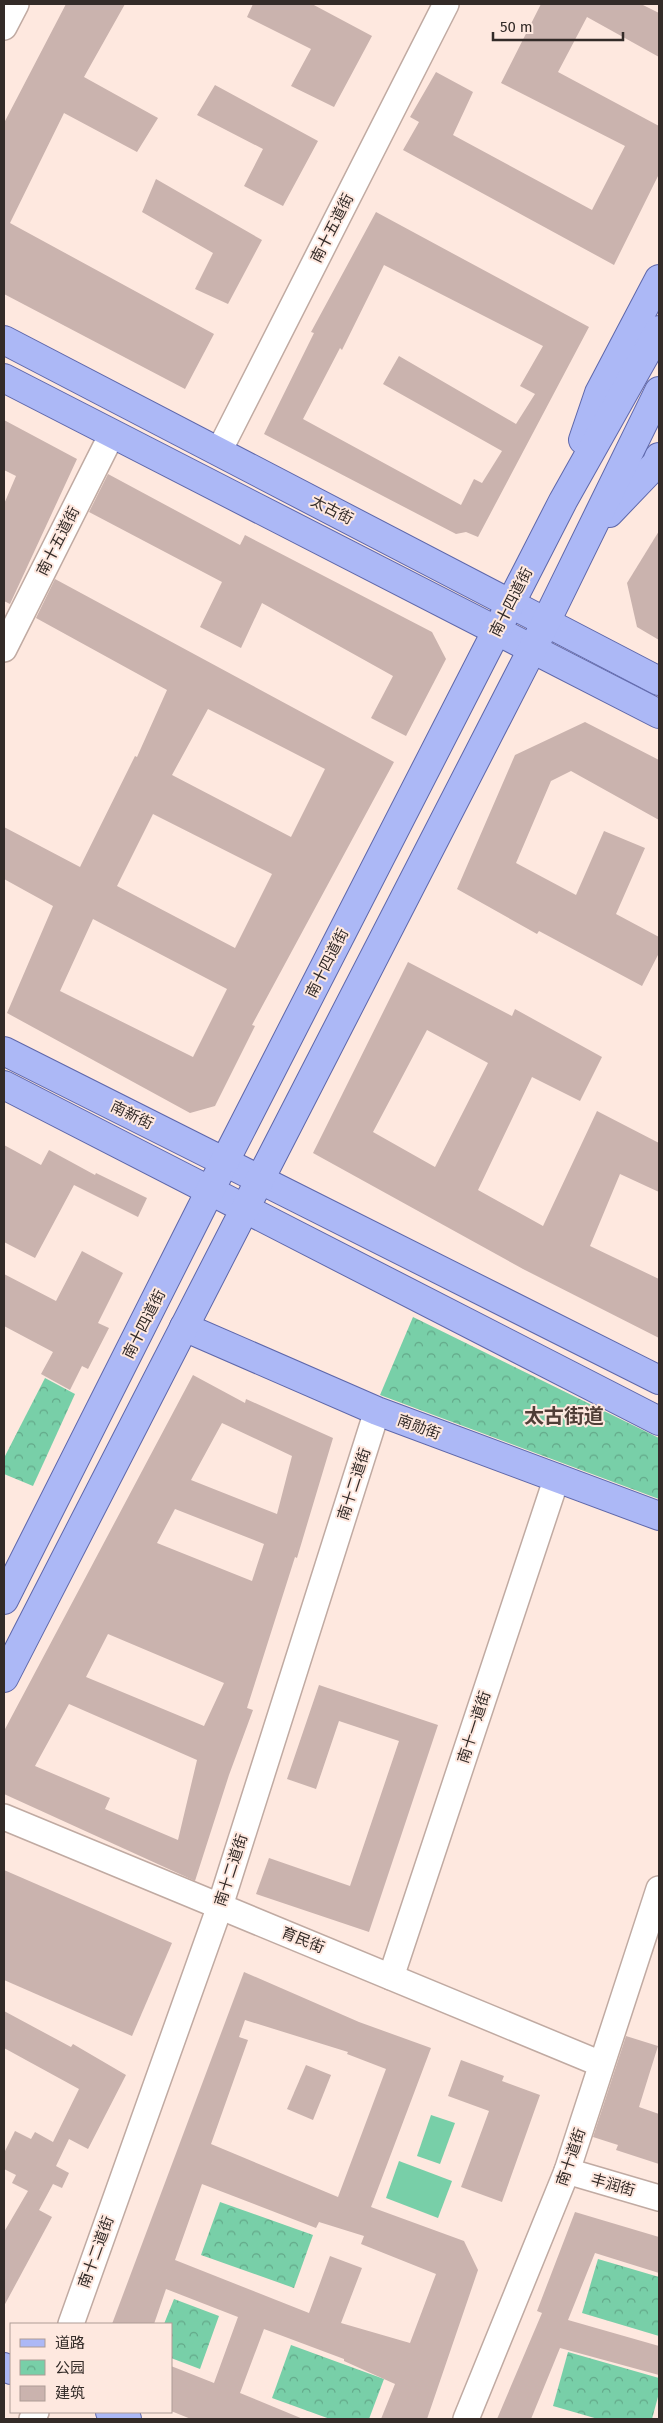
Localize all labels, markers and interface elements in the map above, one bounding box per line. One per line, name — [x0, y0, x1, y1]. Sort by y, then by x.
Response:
scale bar — [493, 10, 623, 42]
text: 50 m — [500, 18, 533, 36]
street label: 南十五道街 — [307, 190, 357, 266]
street label: 太古街 — [308, 492, 356, 528]
street label: 南十五道街 — [33, 503, 83, 579]
street label: 南十四道街 — [486, 564, 536, 640]
street label: 南十四道街 — [302, 925, 352, 1001]
street label: 南新街 — [108, 1097, 156, 1133]
street label: 南十四道街 — [119, 1286, 169, 1362]
district label: 太古街道 — [524, 1404, 604, 1428]
street label: 南勋街 — [395, 1411, 443, 1443]
street label: 南十二道街 — [334, 1446, 374, 1522]
street label: 南十一道街 — [454, 1689, 494, 1765]
street label: 南十二道街 — [211, 1832, 251, 1908]
street label: 育民街 — [279, 1923, 327, 1957]
street label: 南十道街 — [553, 2126, 589, 2188]
street label: 丰润街 — [589, 2170, 637, 2200]
street label: 南十二道街 — [75, 2214, 117, 2290]
legend — [10, 2323, 172, 2413]
text: 道路 — [55, 2334, 85, 2352]
text: 公园 — [55, 2359, 85, 2377]
text: 建筑 — [55, 2384, 85, 2402]

